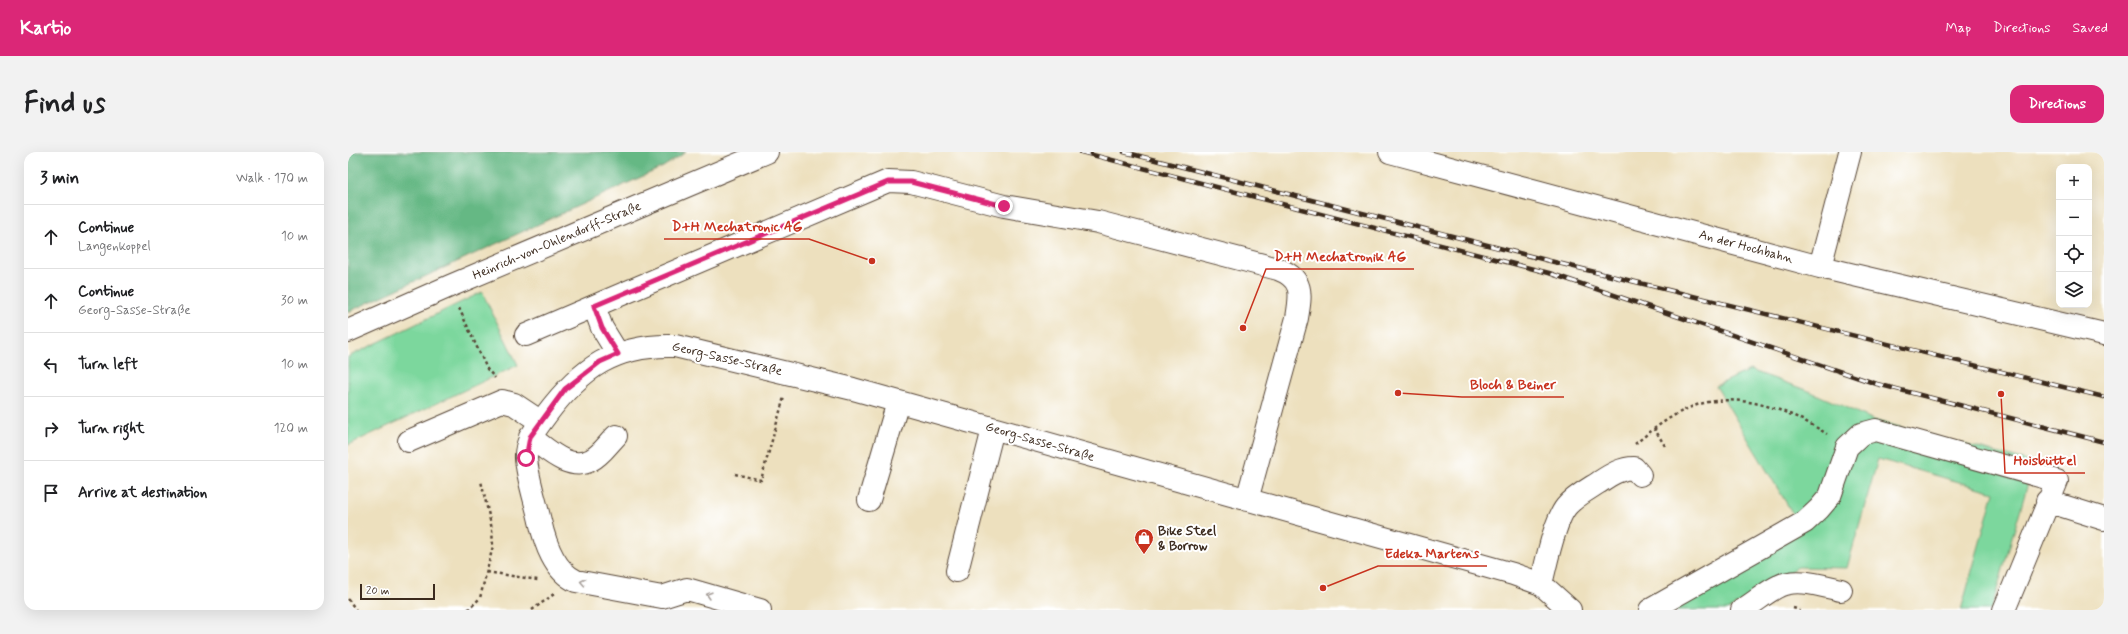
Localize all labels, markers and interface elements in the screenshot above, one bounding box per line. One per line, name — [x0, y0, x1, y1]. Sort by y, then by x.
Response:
text: Kartio — [20, 16, 71, 41]
text: Map — [1945, 19, 1971, 37]
text: Directions — [1993, 19, 2051, 37]
text: Saved — [2073, 19, 2108, 37]
button: Directions — [2010, 85, 2104, 123]
text: Find us — [24, 86, 105, 123]
map controls — [2056, 164, 2092, 308]
button: + — [2056, 164, 2092, 200]
text: 3 min — [40, 167, 79, 189]
text: Walk · 170 m — [236, 170, 308, 187]
route end — [995, 197, 1013, 215]
street label: Heinrich-von-Ohlendorff-Straße — [470, 198, 644, 284]
button: − — [2056, 200, 2092, 236]
callout: D+H Mechatronic AG — [664, 213, 809, 239]
text: Continue — [78, 218, 134, 238]
text: D+H Mechatronic AG — [672, 218, 803, 236]
icon: ahead — [40, 226, 62, 248]
street label: An der Hochbahn — [1697, 226, 1795, 268]
text: 10 m — [281, 228, 308, 245]
button: locate — [2056, 236, 2092, 272]
text: Langenkoppel — [78, 238, 151, 255]
callout: D+H Mechatronik AG — [1266, 243, 1414, 269]
text: D+H Mechatronik AG — [1274, 248, 1406, 266]
button: layers — [2056, 272, 2092, 308]
text: Continue — [78, 282, 134, 302]
icon: ahead — [40, 290, 62, 312]
text: 30 m — [281, 292, 308, 309]
text: Georg-Sasse-Straße — [78, 302, 191, 319]
street label: Georg-Sasse-Straße — [670, 338, 784, 381]
icon: left — [40, 354, 62, 376]
text: Turn left — [78, 355, 138, 375]
text: 10 m — [281, 356, 308, 373]
callout: Bloch & Beiner — [1462, 371, 1564, 397]
text: Bloch & Beiner — [1470, 376, 1557, 394]
icon: right — [40, 418, 62, 440]
street label: Georg-Sasse-Straße — [983, 418, 1097, 467]
text: Turn right — [78, 419, 145, 439]
text: 120 m — [274, 420, 308, 437]
callout: Hoisbüttel — [2005, 447, 2085, 473]
route start — [517, 449, 535, 467]
text: Hoisbüttel — [2013, 452, 2077, 470]
icon: arrive — [40, 482, 62, 504]
text: Arrive at destination — [78, 483, 207, 503]
place label: Bike Steel & Borrow — [1158, 523, 1217, 555]
shop icon: Bike Steel & Borrow — [1133, 527, 1155, 555]
callout: Edeka Martens — [1378, 540, 1487, 566]
text: Edeka Martens — [1385, 545, 1480, 563]
one-way arrow — [580, 578, 586, 586]
scale bar — [360, 582, 435, 601]
text: 20 m — [366, 584, 389, 598]
one-way arrow — [706, 591, 713, 600]

